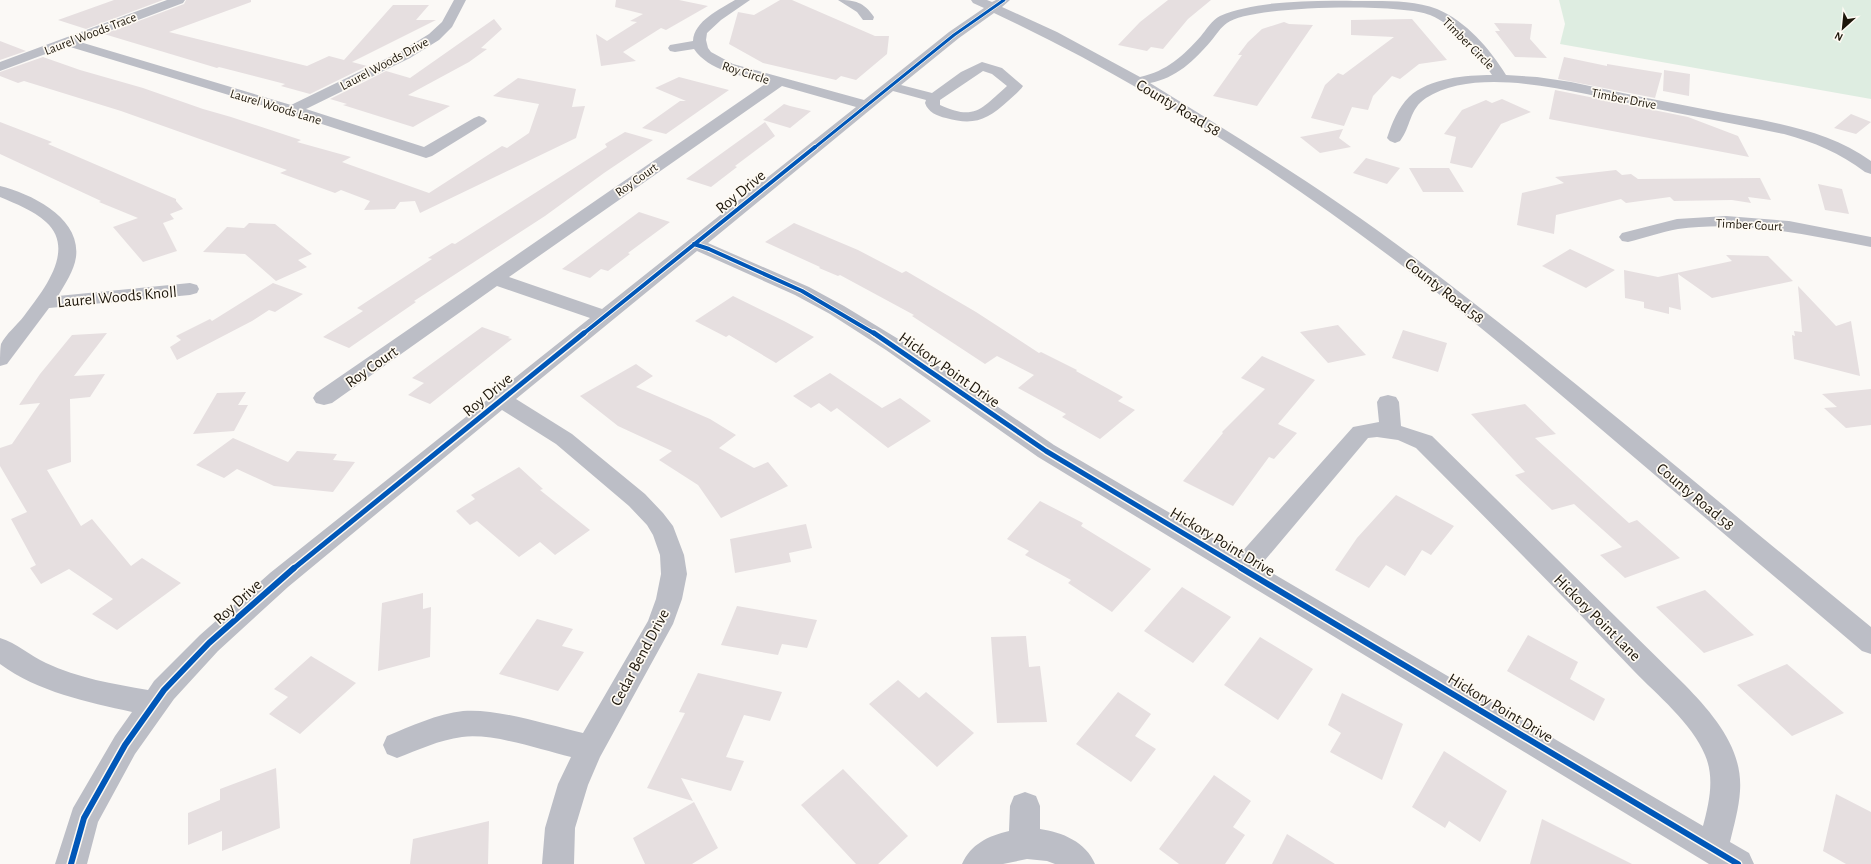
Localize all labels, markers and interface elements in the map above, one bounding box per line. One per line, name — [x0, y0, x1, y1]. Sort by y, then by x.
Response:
north arrow — [1823, 8, 1863, 48]
street label: Laurel Woods Trace — [43, 11, 138, 58]
street label: Timber Circle — [1440, 16, 1496, 72]
text: N — [1833, 30, 1845, 43]
street label: Laurel Woods Drive — [338, 36, 431, 93]
street label: Roy Circle — [720, 60, 771, 87]
street label: County Road 58 — [1133, 76, 1224, 140]
street label: Laurel Woods Lane — [228, 87, 323, 128]
street label: Timber Drive — [1590, 87, 1657, 112]
street label: Roy Court — [613, 161, 660, 199]
street label: Roy Drive — [713, 167, 769, 217]
street label: Timber Court — [1715, 217, 1783, 234]
street label: County Road 58 — [1401, 255, 1487, 327]
street label: Laurel Woods Knoll — [57, 284, 178, 310]
street label: Hickory Point Drive — [895, 329, 1003, 411]
street label: Roy Court — [343, 343, 401, 391]
street label: Roy Drive — [460, 370, 516, 420]
street label: County Road 58 — [1653, 460, 1737, 534]
street label: Hickory Point Drive — [1167, 504, 1278, 580]
street label: Hickory Point Lane — [1550, 571, 1644, 665]
street label: Roy Drive — [211, 576, 266, 628]
street label: Cedar Bend Drive — [608, 606, 672, 708]
street label: Hickory Point Drive — [1445, 670, 1556, 746]

